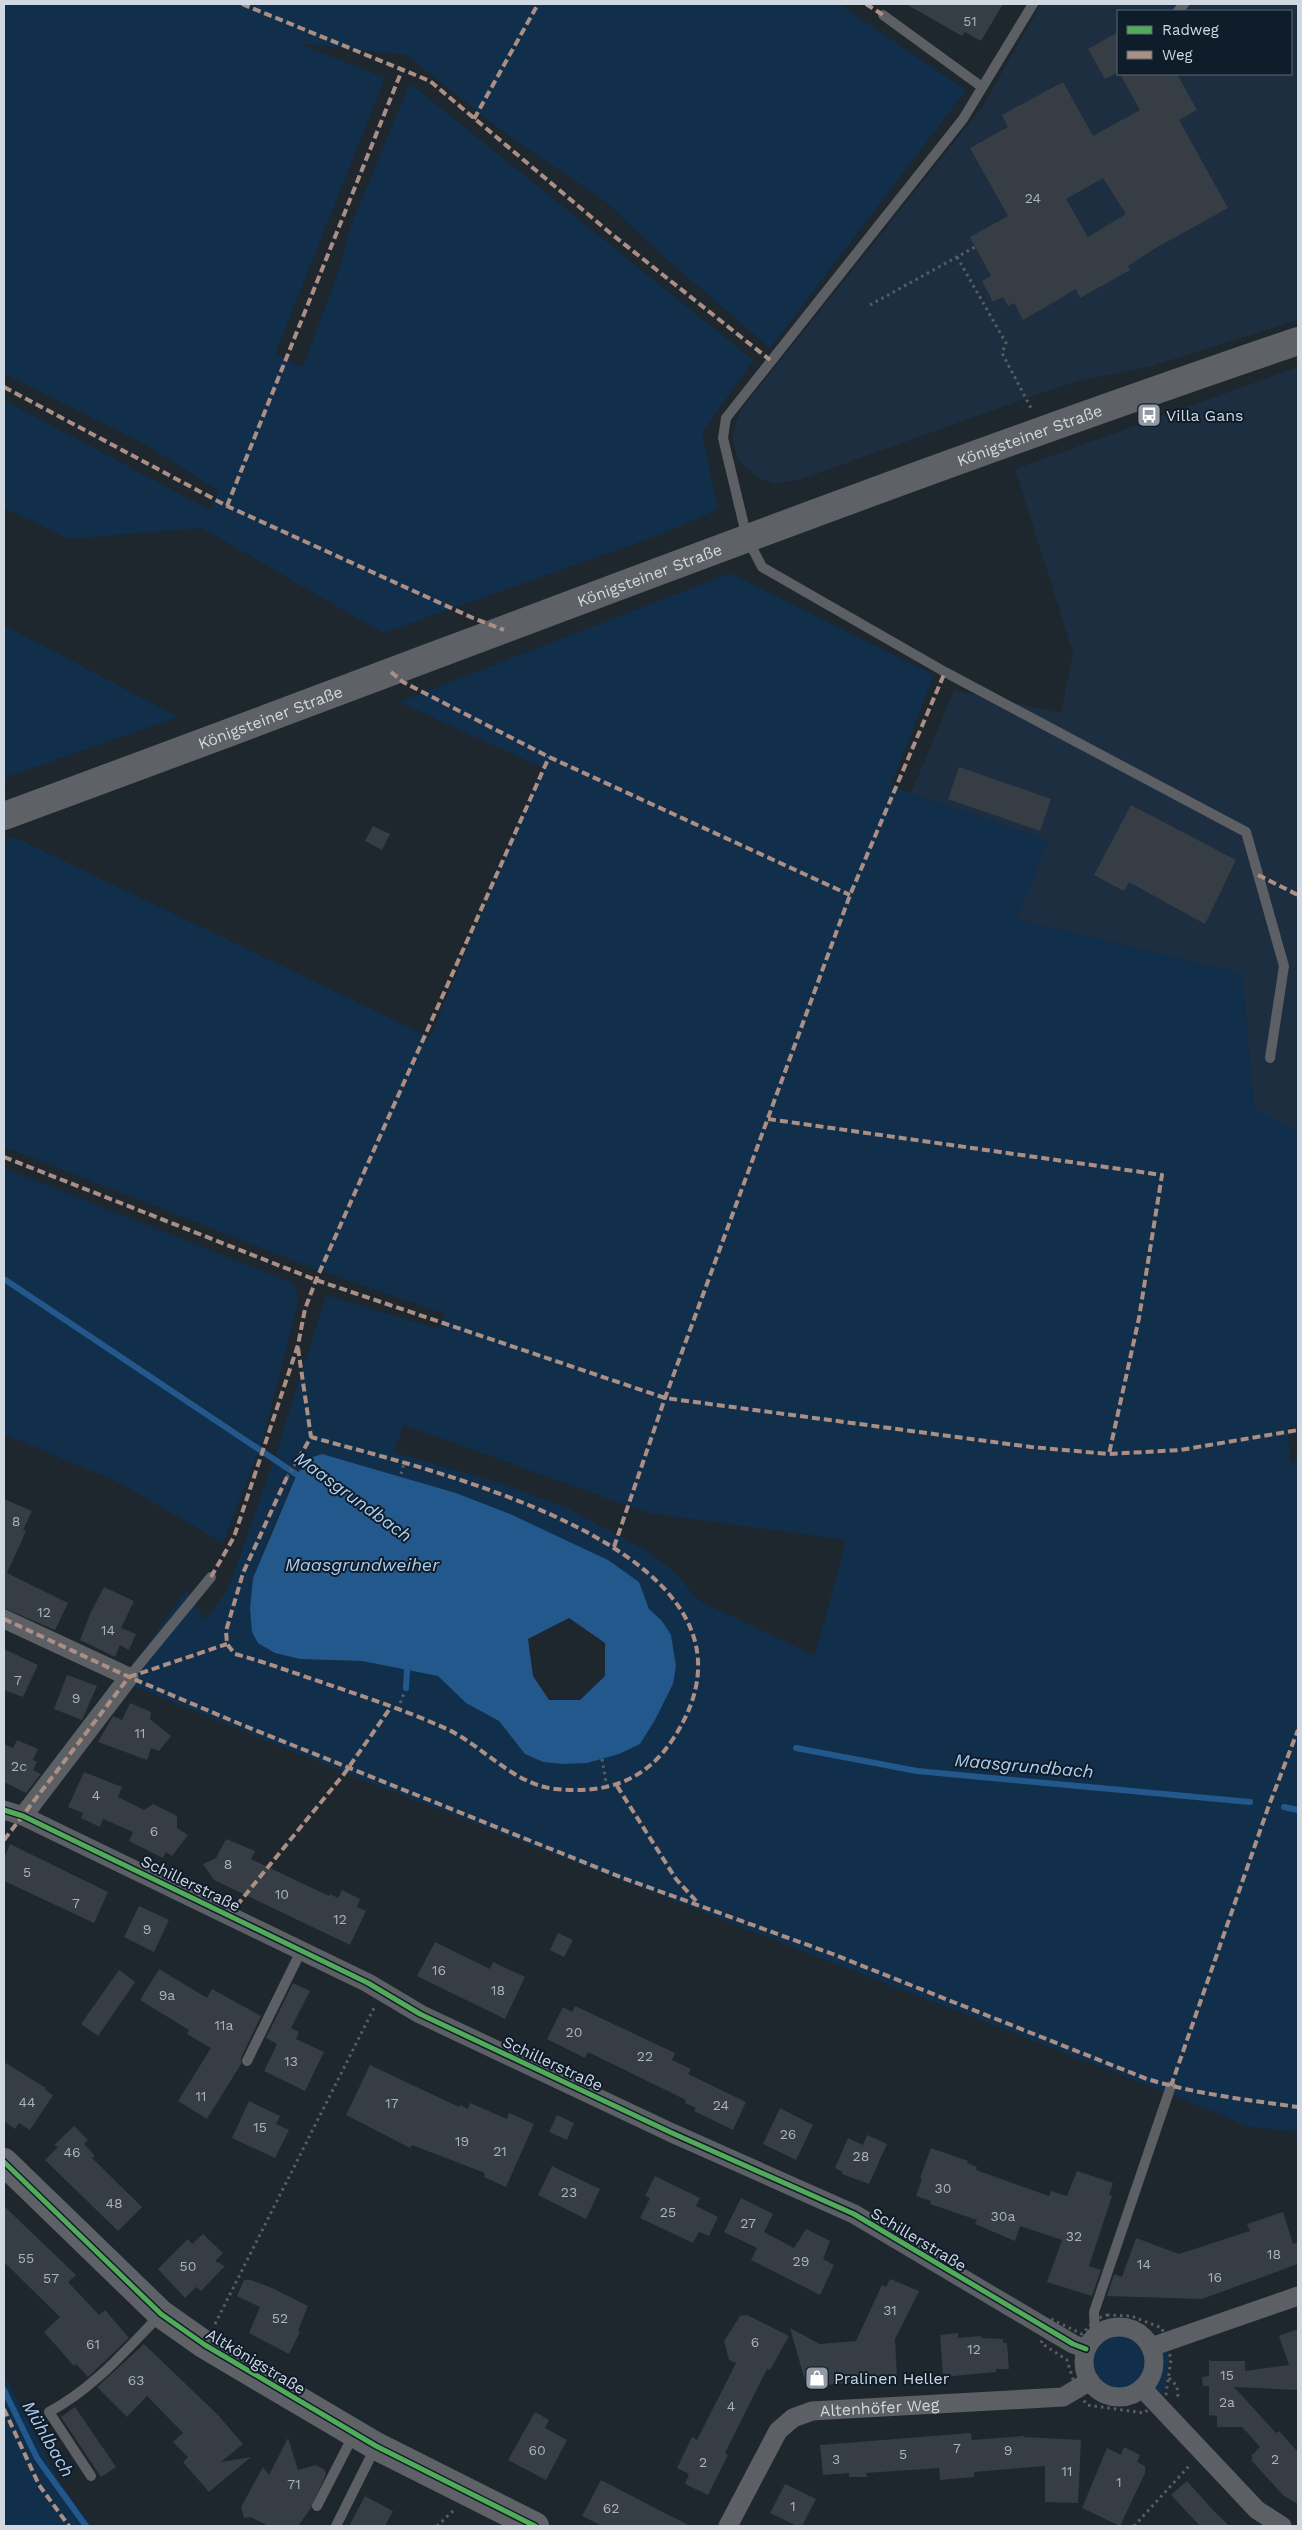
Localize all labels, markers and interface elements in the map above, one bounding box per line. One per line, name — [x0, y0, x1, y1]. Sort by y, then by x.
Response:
legend — [1117, 10, 1292, 75]
house number: 51 — [963, 13, 977, 29]
text: Radweg — [1162, 21, 1219, 39]
text: Weg — [1162, 46, 1193, 64]
house number: 24 — [1025, 190, 1041, 206]
street label: Königsteiner Straße — [954, 401, 1105, 470]
bus stop icon: Villa Gans — [1136, 402, 1162, 428]
place label: Villa Gans — [1166, 406, 1244, 425]
street label: Königsteiner Straße — [575, 540, 725, 611]
street label: Königsteiner Straße — [195, 682, 345, 753]
water label: Maasgrundbach — [291, 1447, 416, 1546]
house number: 8 — [12, 1513, 20, 1529]
water label: Maasgrundweiher — [285, 1554, 440, 1575]
house number: 12 — [37, 1604, 51, 1620]
house number: 14 — [101, 1622, 115, 1638]
house number: 7 — [14, 1672, 22, 1688]
house number: 9 — [72, 1690, 80, 1706]
house number: 11 — [135, 1725, 145, 1741]
water label: Maasgrundbach — [954, 1749, 1094, 1782]
house number: 2c — [11, 1758, 27, 1774]
house number: 4 — [92, 1787, 100, 1803]
house number: 6 — [150, 1823, 158, 1839]
street label: Schillerstraße — [138, 1851, 244, 1916]
house number: 8 — [224, 1856, 232, 1872]
house number: 5 — [23, 1864, 31, 1880]
house number: 10 — [275, 1886, 289, 1902]
house number: 7 — [72, 1895, 80, 1911]
house number: 12 — [333, 1911, 347, 1927]
house number: 9 — [143, 1921, 151, 1937]
house number: 16 — [432, 1962, 446, 1978]
house number: 18 — [491, 1982, 505, 1998]
house number: 9a — [159, 1987, 175, 2003]
house number: 11a — [215, 2017, 233, 2033]
house number: 20 — [566, 2024, 582, 2040]
street label: Schillerstraße — [500, 2032, 606, 2095]
house number: 22 — [637, 2048, 653, 2064]
house number: 13 — [284, 2053, 298, 2069]
house number: 11 — [196, 2088, 206, 2104]
house number: 44 — [18, 2094, 36, 2110]
house number: 17 — [385, 2095, 399, 2111]
house number: 24 — [713, 2097, 729, 2113]
house number: 15 — [253, 2119, 267, 2135]
house number: 26 — [780, 2126, 796, 2142]
house number: 19 — [455, 2133, 469, 2149]
house number: 21 — [493, 2143, 507, 2159]
house number: 46 — [63, 2144, 81, 2160]
house number: 28 — [853, 2148, 869, 2164]
house number: 30 — [935, 2180, 951, 2196]
house number: 23 — [561, 2184, 577, 2200]
house number: 48 — [105, 2195, 123, 2211]
street label: Schillerstraße — [867, 2203, 970, 2275]
house number: 25 — [660, 2204, 676, 2220]
house number: 30a — [991, 2208, 1015, 2224]
house number: 27 — [740, 2215, 756, 2231]
house number: 32 — [1066, 2228, 1082, 2244]
house number: 18 — [1267, 2246, 1281, 2262]
house number: 55 — [18, 2250, 34, 2266]
house number: 29 — [793, 2253, 809, 2269]
house number: 14 — [1137, 2256, 1151, 2272]
house number: 50 — [180, 2258, 196, 2274]
house number: 16 — [1208, 2269, 1222, 2285]
house number: 57 — [43, 2270, 59, 2286]
house number: 31 — [883, 2302, 897, 2318]
house number: 52 — [272, 2310, 288, 2326]
street label: Altkönigstraße — [203, 2324, 309, 2399]
house number: 6 — [751, 2334, 759, 2350]
house number: 61 — [86, 2336, 100, 2352]
house number: 12 — [967, 2341, 981, 2357]
shop icon: Pralinen Heller — [804, 2365, 830, 2391]
house number: 15 — [1220, 2367, 1234, 2383]
place label: Pralinen Heller — [834, 2369, 950, 2388]
house number: 63 — [128, 2372, 144, 2388]
house number: 2a — [1219, 2394, 1235, 2410]
street label: Altenhöfer Weg — [819, 2395, 940, 2421]
water label: Mühlbach — [18, 2397, 79, 2481]
house number: 4 — [727, 2398, 735, 2414]
house number: 7 — [953, 2440, 961, 2456]
house number: 60 — [528, 2442, 546, 2458]
house number: 9 — [1004, 2442, 1012, 2458]
house number: 5 — [899, 2446, 907, 2462]
house number: 3 — [832, 2451, 840, 2467]
house number: 2 — [1271, 2451, 1279, 2467]
house number: 2 — [699, 2454, 707, 2470]
house number: 11 — [1062, 2463, 1072, 2479]
house number: 1 — [1116, 2474, 1122, 2490]
house number: 71 — [287, 2476, 301, 2492]
house number: 1 — [790, 2498, 796, 2514]
house number: 62 — [603, 2500, 619, 2516]

